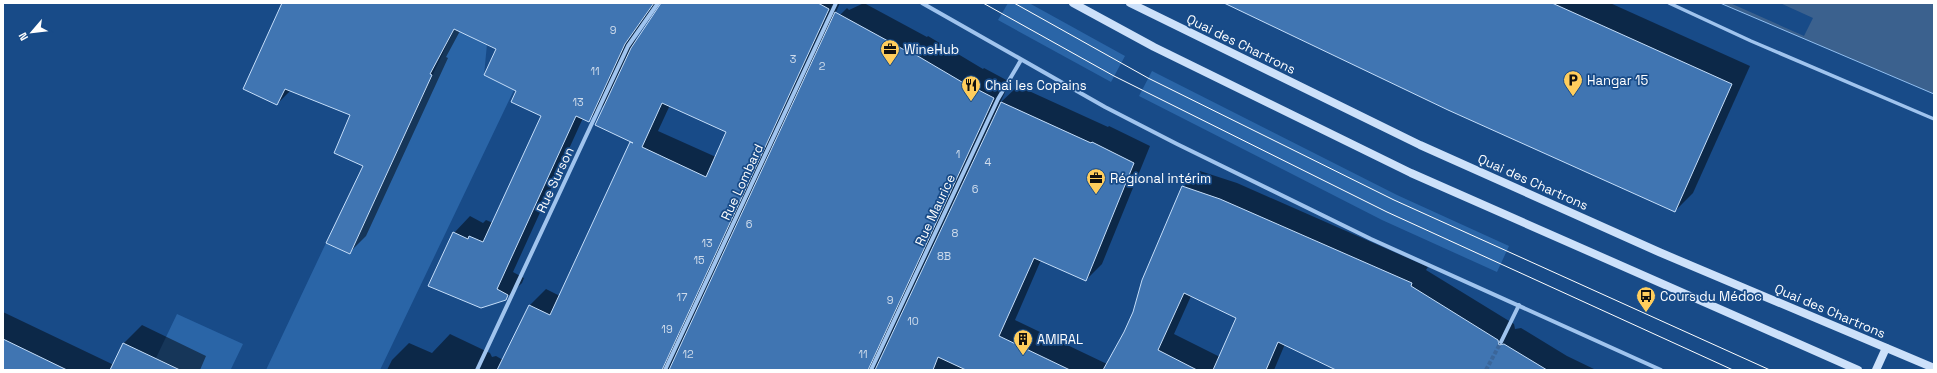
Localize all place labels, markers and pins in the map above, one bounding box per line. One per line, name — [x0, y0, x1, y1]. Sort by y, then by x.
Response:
office icon: WineHub — [879, 38, 901, 66]
place label: WineHub — [904, 41, 959, 58]
parking icon: Hangar 15 — [1562, 69, 1584, 97]
place label: Hangar 15 — [1587, 72, 1648, 89]
restaurant icon: Chai les Copains — [960, 74, 982, 102]
place label: Chai les Copains — [985, 77, 1087, 94]
office icon: Régional intérim — [1085, 167, 1107, 195]
place label: Régional intérim — [1110, 170, 1211, 187]
bus stop icon: Cours du Médoc — [1635, 285, 1657, 313]
place label: Cours du Médoc — [1660, 288, 1762, 305]
building icon: AMIRAL — [1012, 328, 1034, 356]
place label: AMIRAL — [1037, 331, 1083, 348]

